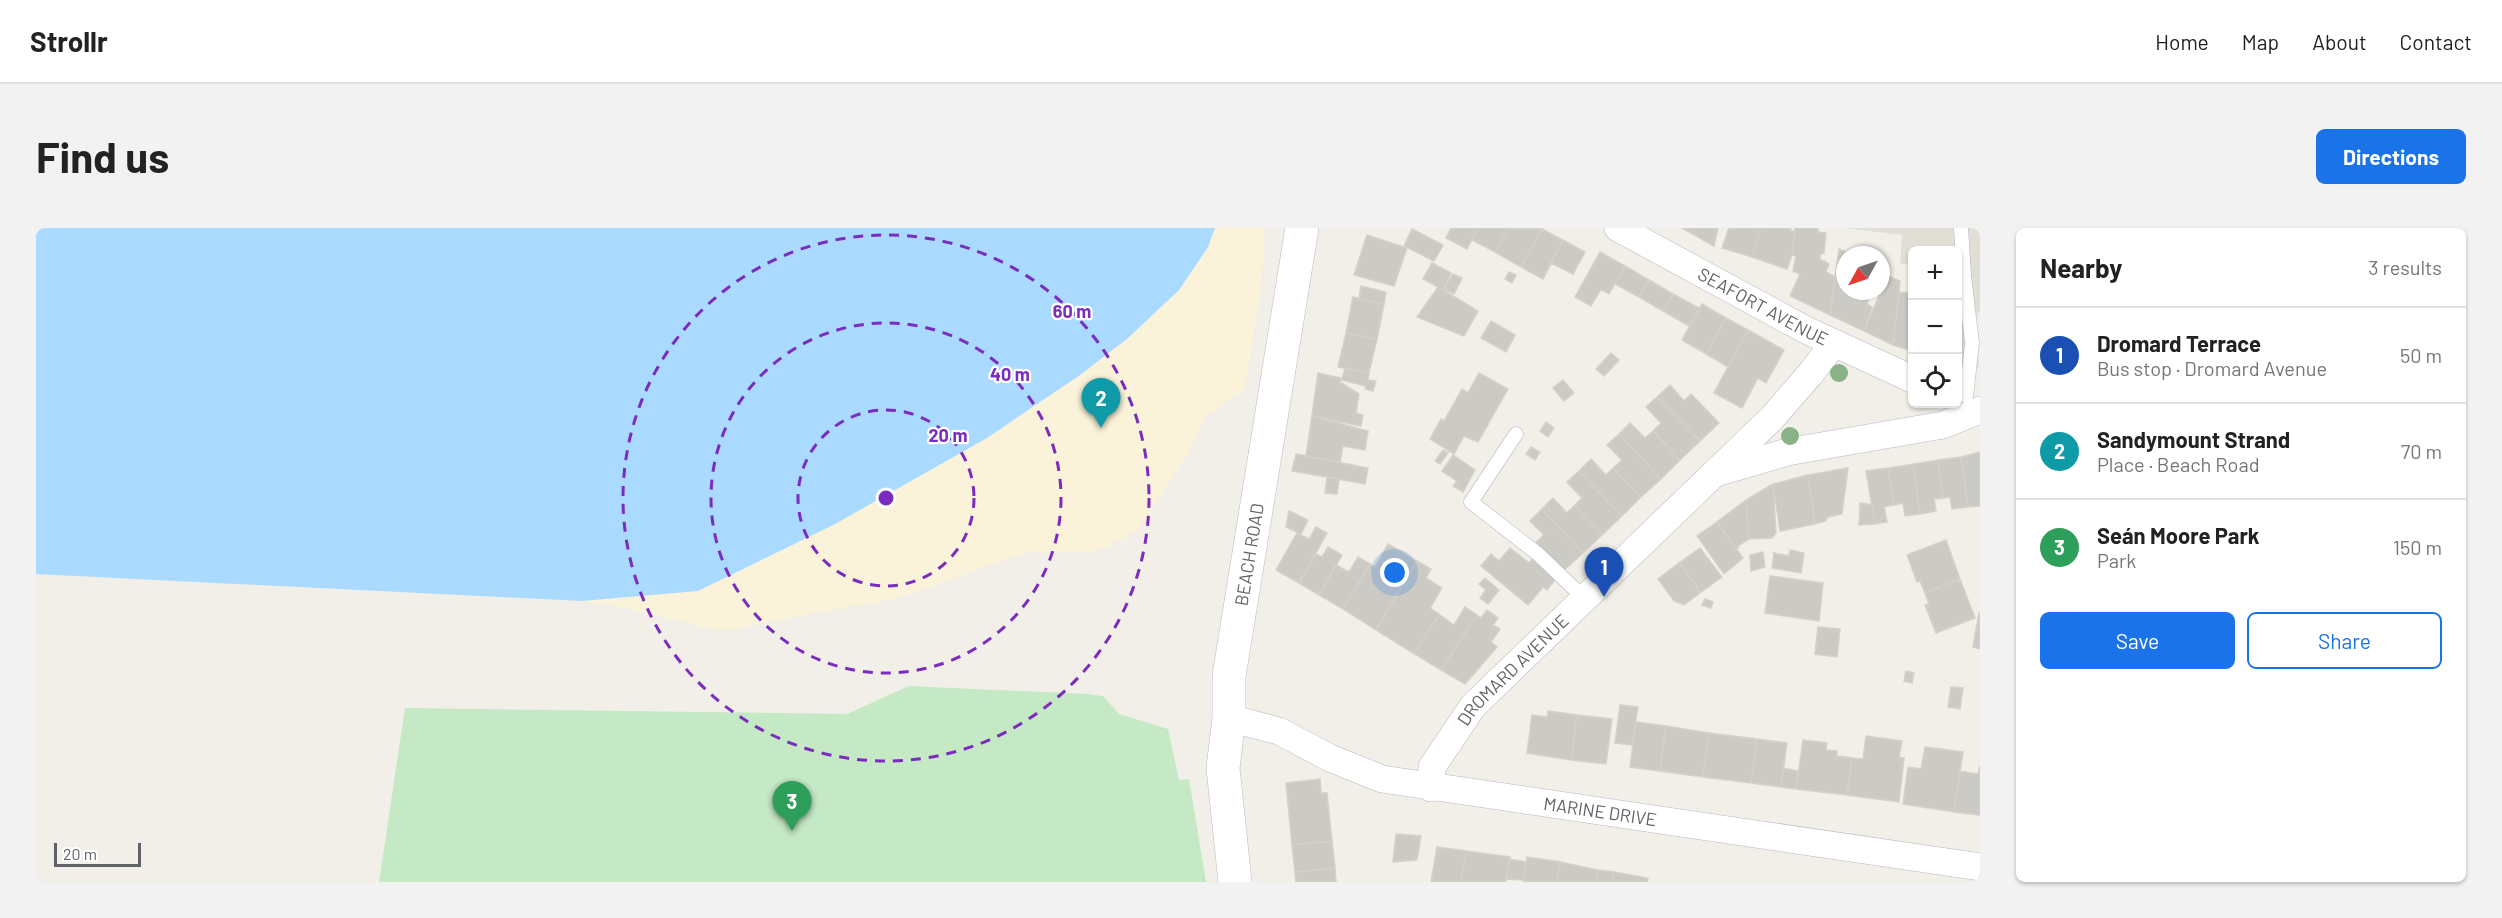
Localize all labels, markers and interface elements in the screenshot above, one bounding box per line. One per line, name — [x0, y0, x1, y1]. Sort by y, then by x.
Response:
text: Strollr — [30, 24, 108, 58]
text: Home — [2155, 29, 2209, 54]
text: Map — [2242, 29, 2279, 54]
text: About — [2312, 29, 2367, 54]
text: Contact — [2400, 29, 2472, 54]
button: Directions — [2316, 129, 2466, 184]
text: Find us — [36, 131, 169, 181]
north arrow — [1836, 246, 1890, 300]
map controls — [1908, 246, 1962, 408]
button: + — [1908, 246, 1962, 300]
text: Nearby — [2040, 252, 2122, 283]
text: 3 results — [2368, 255, 2442, 279]
street label: SEAFORT AVENUE — [1694, 263, 1832, 350]
text: 60 m — [1053, 300, 1091, 322]
button: − — [1908, 300, 1962, 354]
text: Dromard Terrace — [2097, 330, 2261, 356]
text: 1 — [2056, 343, 2063, 367]
text: 50 m — [2400, 343, 2442, 367]
button: locate — [1908, 354, 1962, 408]
text: Bus stop · Dromard Avenue — [2097, 356, 2327, 380]
text: 40 m — [990, 363, 1030, 385]
pin: 2 — [1082, 378, 1120, 428]
text: 20 m — [929, 424, 967, 446]
text: Sandymount Strand — [2097, 426, 2290, 452]
text: 2 — [2054, 439, 2065, 463]
text: 70 m — [2401, 439, 2442, 463]
text: Place · Beach Road — [2097, 452, 2260, 476]
centre of rings — [876, 488, 896, 508]
street label: BEACH ROAD — [1230, 502, 1268, 607]
text: Seán Moore Park — [2097, 522, 2260, 548]
text: 3 — [2054, 535, 2065, 559]
text: 150 m — [2393, 535, 2442, 559]
pin: 1 — [1584, 548, 1624, 597]
text: Park — [2097, 548, 2136, 572]
your location — [1380, 558, 1409, 587]
street label: DROMARD AVENUE — [1452, 609, 1573, 730]
button: Save — [2040, 612, 2235, 669]
button: Share — [2247, 612, 2442, 669]
pin: 3 — [772, 782, 812, 831]
street label: MARINE DRIVE — [1542, 792, 1658, 830]
scale bar — [54, 840, 141, 868]
text: 20 m — [63, 844, 97, 863]

